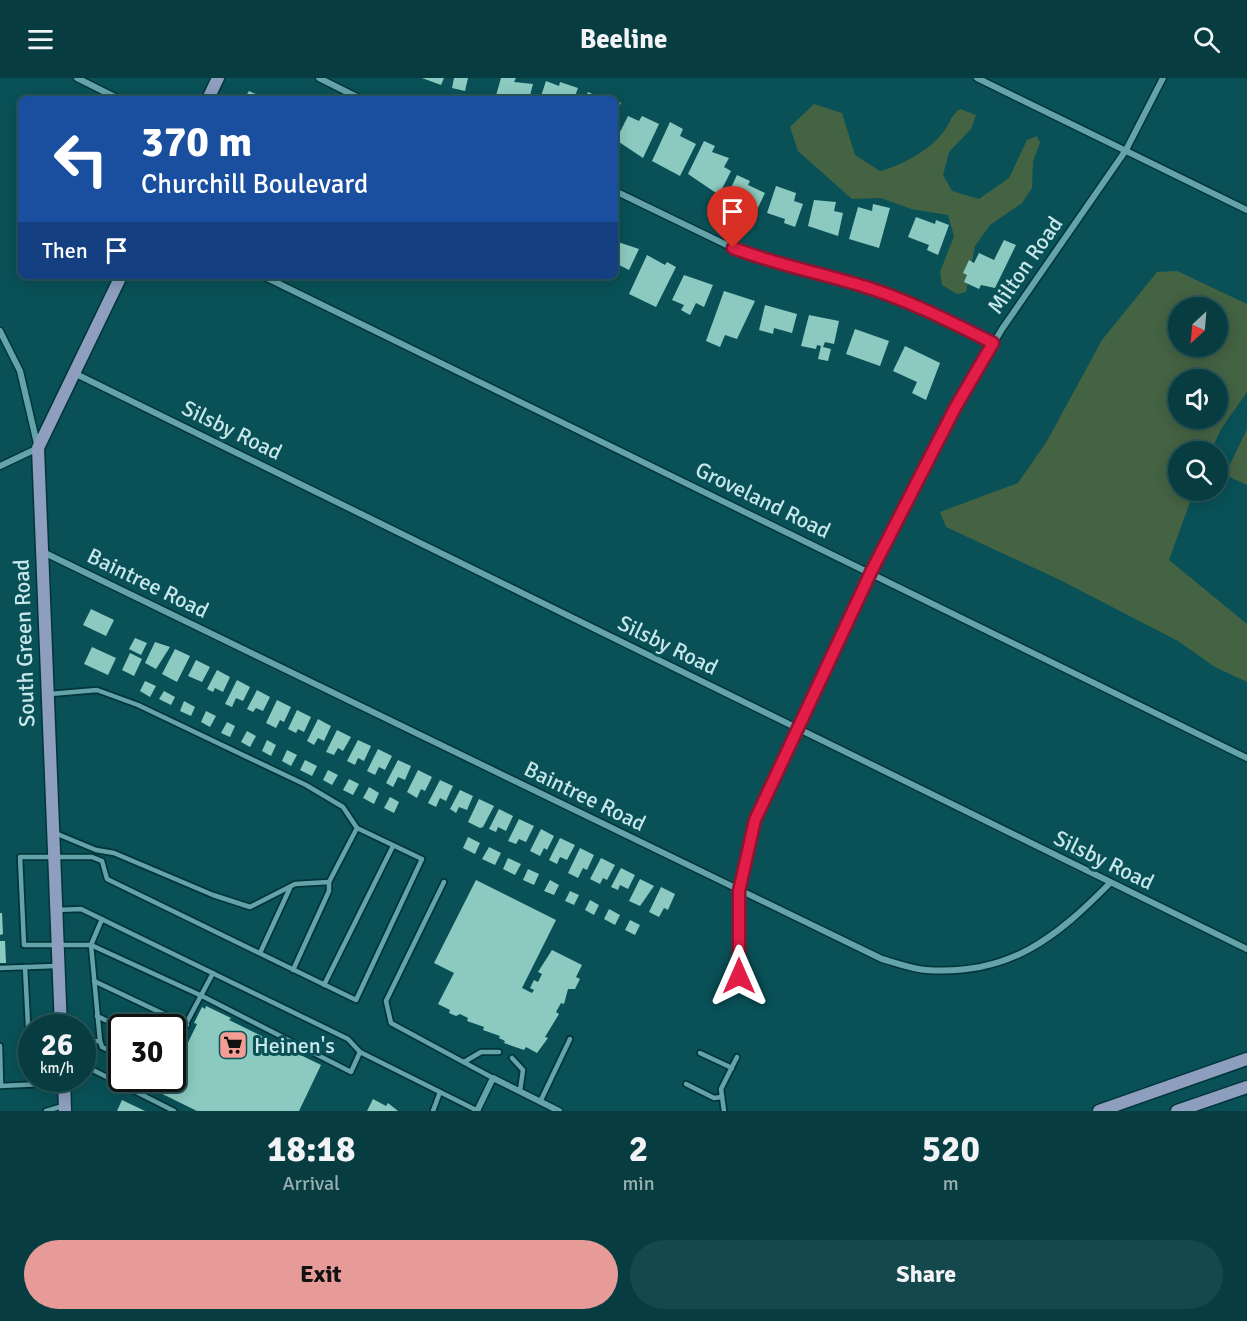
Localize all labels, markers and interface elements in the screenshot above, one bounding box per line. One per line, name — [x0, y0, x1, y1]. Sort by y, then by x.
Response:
icon: menu — [24, 23, 57, 56]
text: Beeline — [580, 23, 667, 56]
icon: search — [1190, 23, 1223, 56]
text: 370 m — [141, 117, 252, 168]
icon: left — [42, 120, 120, 198]
text: Churchill Boulevard — [141, 168, 368, 201]
pin — [707, 186, 758, 248]
icon: arrive — [716, 195, 749, 228]
street label: Milton Road — [982, 211, 1068, 319]
icon: arrive — [100, 234, 133, 267]
text: Then — [42, 237, 88, 264]
north arrow — [1168, 297, 1228, 357]
map controls — [1168, 297, 1228, 501]
button: sound — [1168, 369, 1228, 429]
street label: Silsby Road — [178, 394, 286, 466]
button: search — [1168, 441, 1228, 501]
street label: Groveland Road — [691, 456, 835, 544]
street label: Baintree Road — [83, 542, 213, 624]
street label: South Green Road — [8, 559, 40, 727]
street label: Silsby Road — [614, 609, 722, 681]
street label: Baintree Road — [520, 755, 650, 837]
street label: Silsby Road — [1050, 824, 1158, 896]
position arrow — [707, 944, 771, 1008]
speed limit sign: 30 — [108, 1014, 186, 1092]
text: 26 — [41, 1027, 73, 1064]
supermarket icon: Heinen's — [217, 1029, 249, 1061]
place label: Heinen's — [254, 1032, 335, 1059]
text: km/h — [40, 1059, 74, 1077]
text: 18:18 — [267, 1127, 355, 1172]
text: 2 — [629, 1127, 648, 1172]
text: 520 — [922, 1127, 980, 1172]
text: Arrival — [282, 1171, 340, 1196]
text: min — [622, 1171, 655, 1196]
text: m — [943, 1171, 959, 1196]
button: Exit — [24, 1240, 618, 1309]
button: Share — [630, 1240, 1223, 1309]

